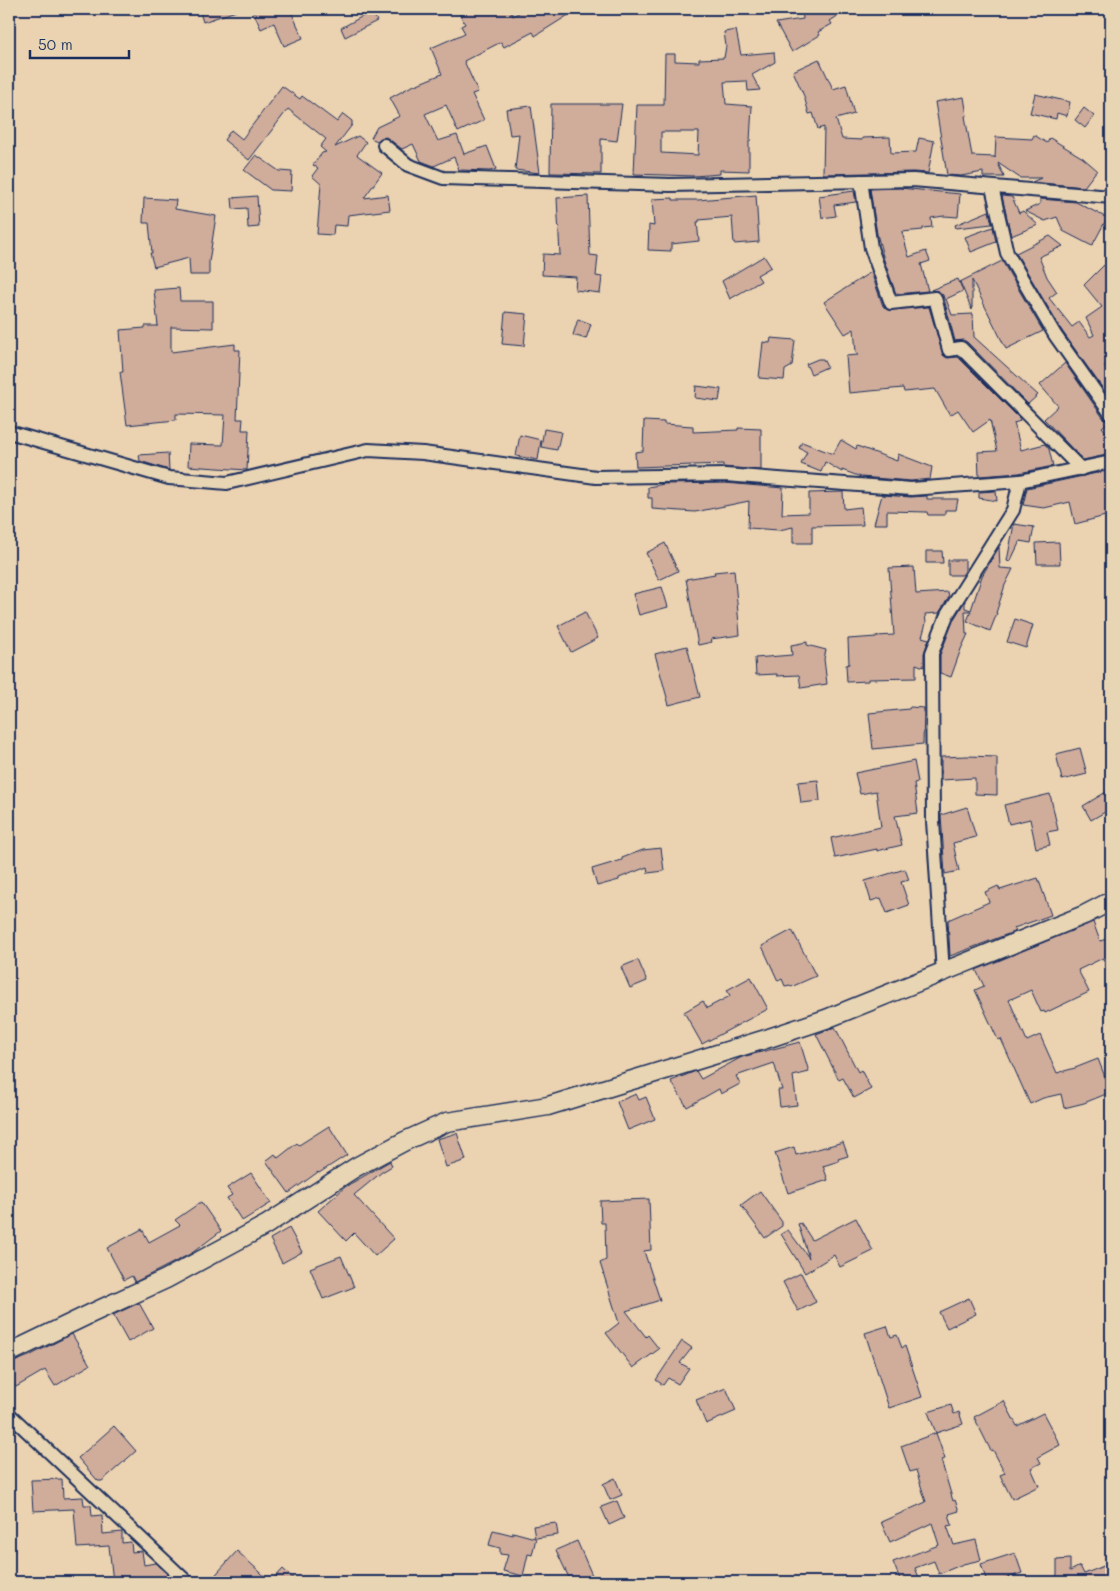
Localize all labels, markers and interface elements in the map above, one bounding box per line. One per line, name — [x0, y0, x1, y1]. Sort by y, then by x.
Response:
scale bar — [30, 28, 129, 60]
text: 50 m — [38, 34, 73, 54]

